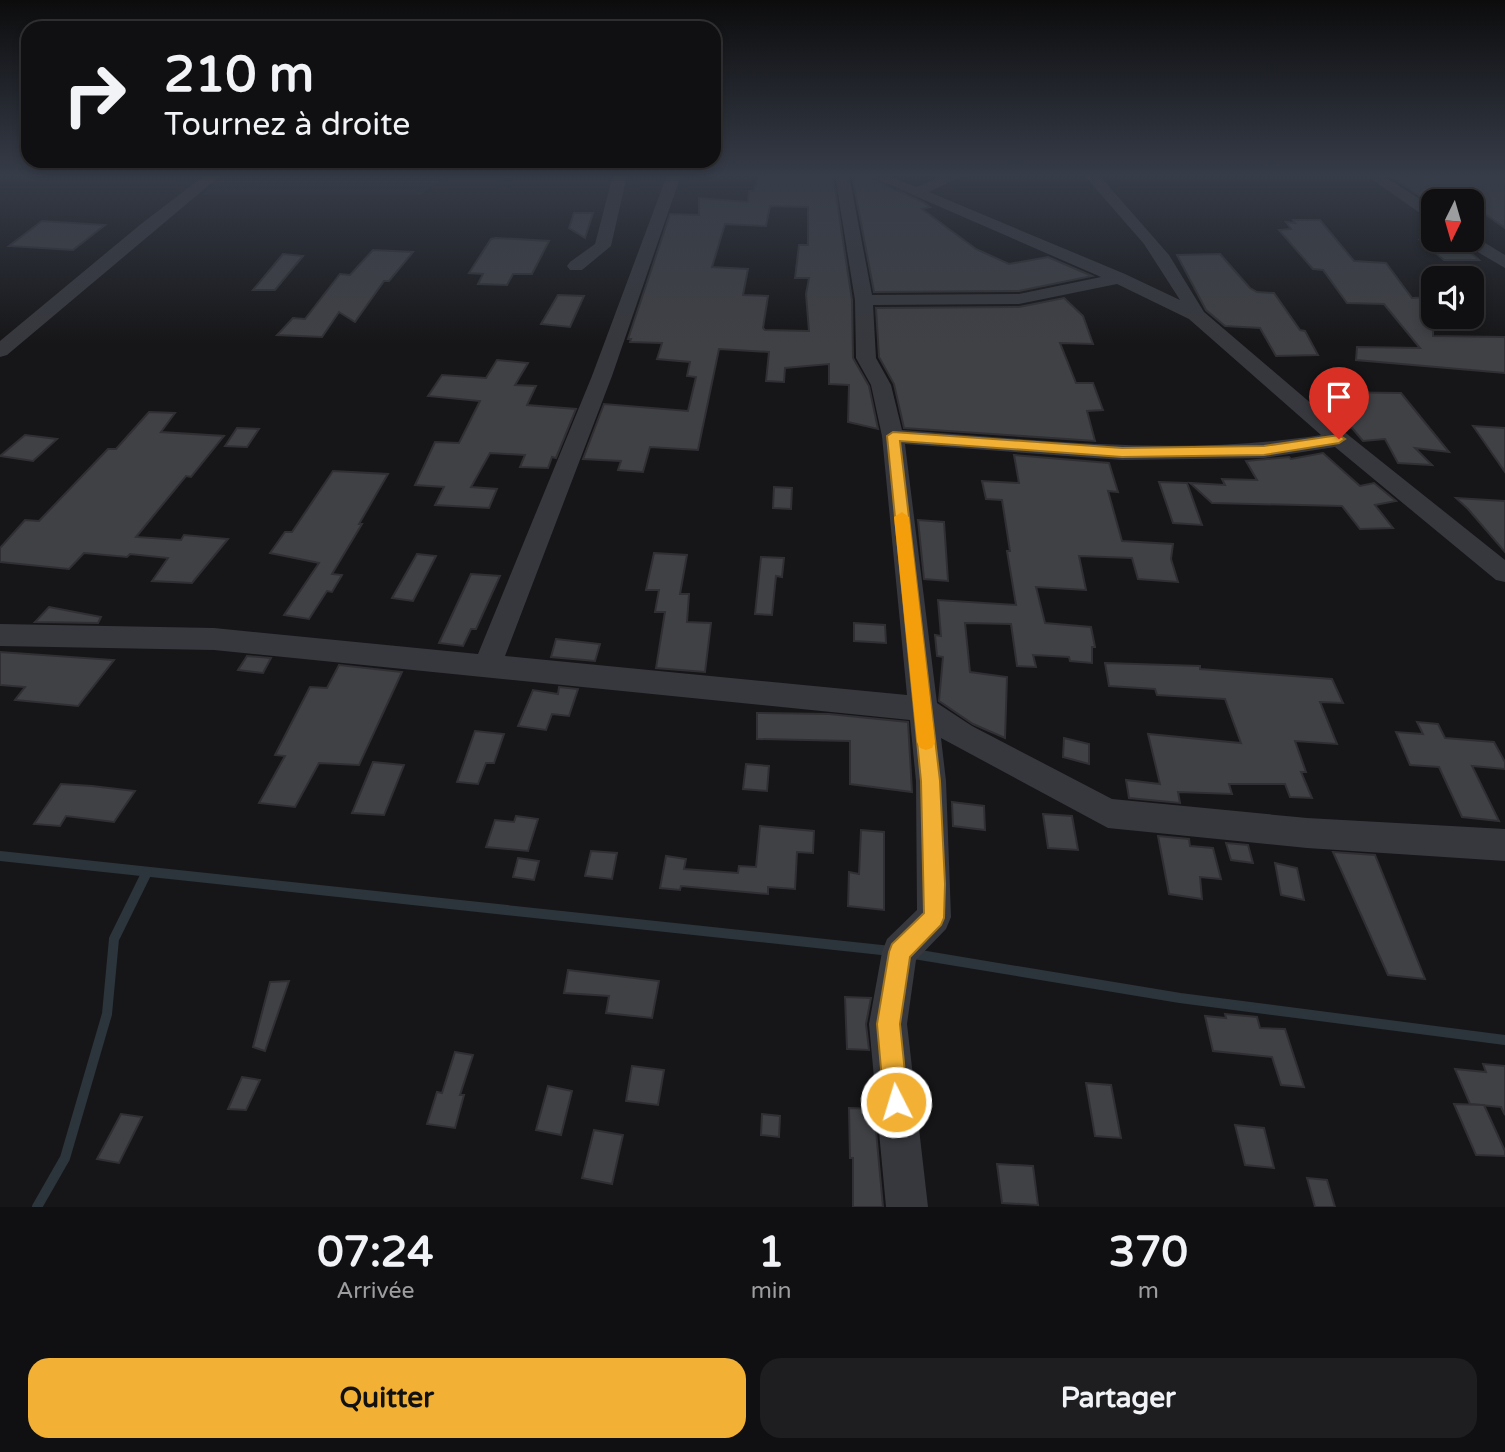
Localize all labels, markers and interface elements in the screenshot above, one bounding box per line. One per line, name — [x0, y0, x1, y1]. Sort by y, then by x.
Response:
text: 210 m — [164, 46, 314, 105]
icon: right — [49, 49, 140, 140]
text: Tournez à droite — [164, 106, 410, 144]
north arrow — [1421, 189, 1484, 252]
map controls — [1421, 189, 1484, 329]
button: sound — [1421, 266, 1484, 329]
pin — [1309, 367, 1369, 439]
icon: arrive — [1320, 378, 1358, 416]
position arrow — [859, 1065, 933, 1139]
text: 07:24 — [317, 1227, 434, 1278]
text: 1 — [758, 1227, 784, 1278]
text: 370 — [1109, 1227, 1188, 1278]
text: Arrivée — [336, 1277, 415, 1305]
text: min — [751, 1277, 792, 1305]
text: m — [1138, 1277, 1159, 1305]
button: Quitter — [28, 1358, 746, 1438]
button: Partager — [760, 1358, 1477, 1438]

